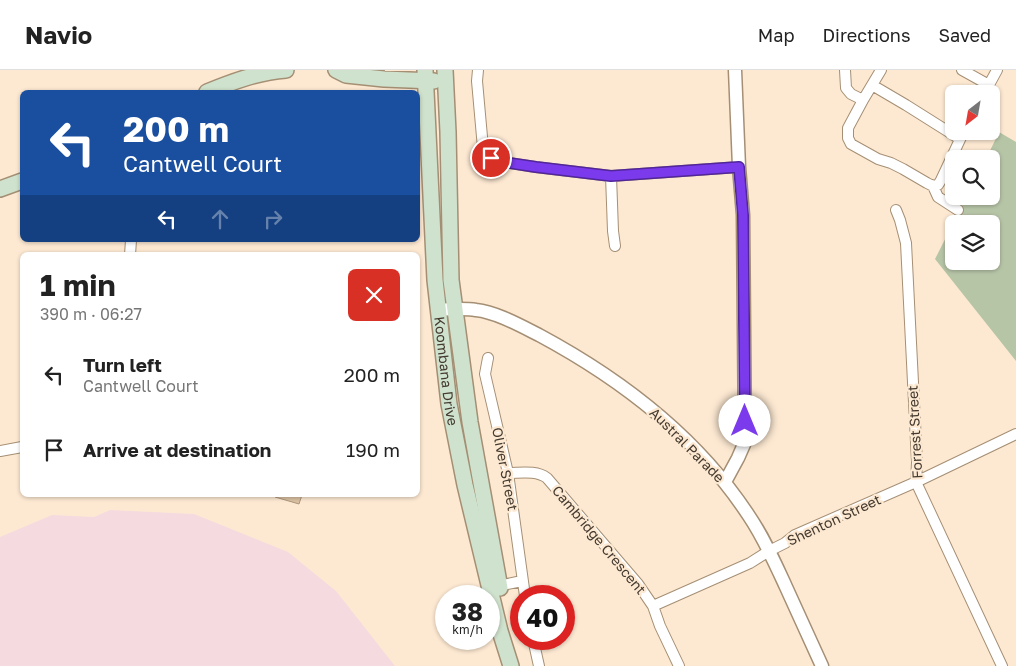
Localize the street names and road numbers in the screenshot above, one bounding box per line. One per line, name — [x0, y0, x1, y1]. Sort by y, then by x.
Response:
street label: Koombana Drive — [431, 316, 462, 427]
street label: Forrest Street — [904, 385, 925, 479]
street label: Austral Parade — [646, 404, 728, 486]
street label: Oliver Street — [489, 426, 522, 512]
street label: Cambridge Crescent — [549, 482, 650, 597]
street label: Shenton Street — [784, 490, 883, 549]

